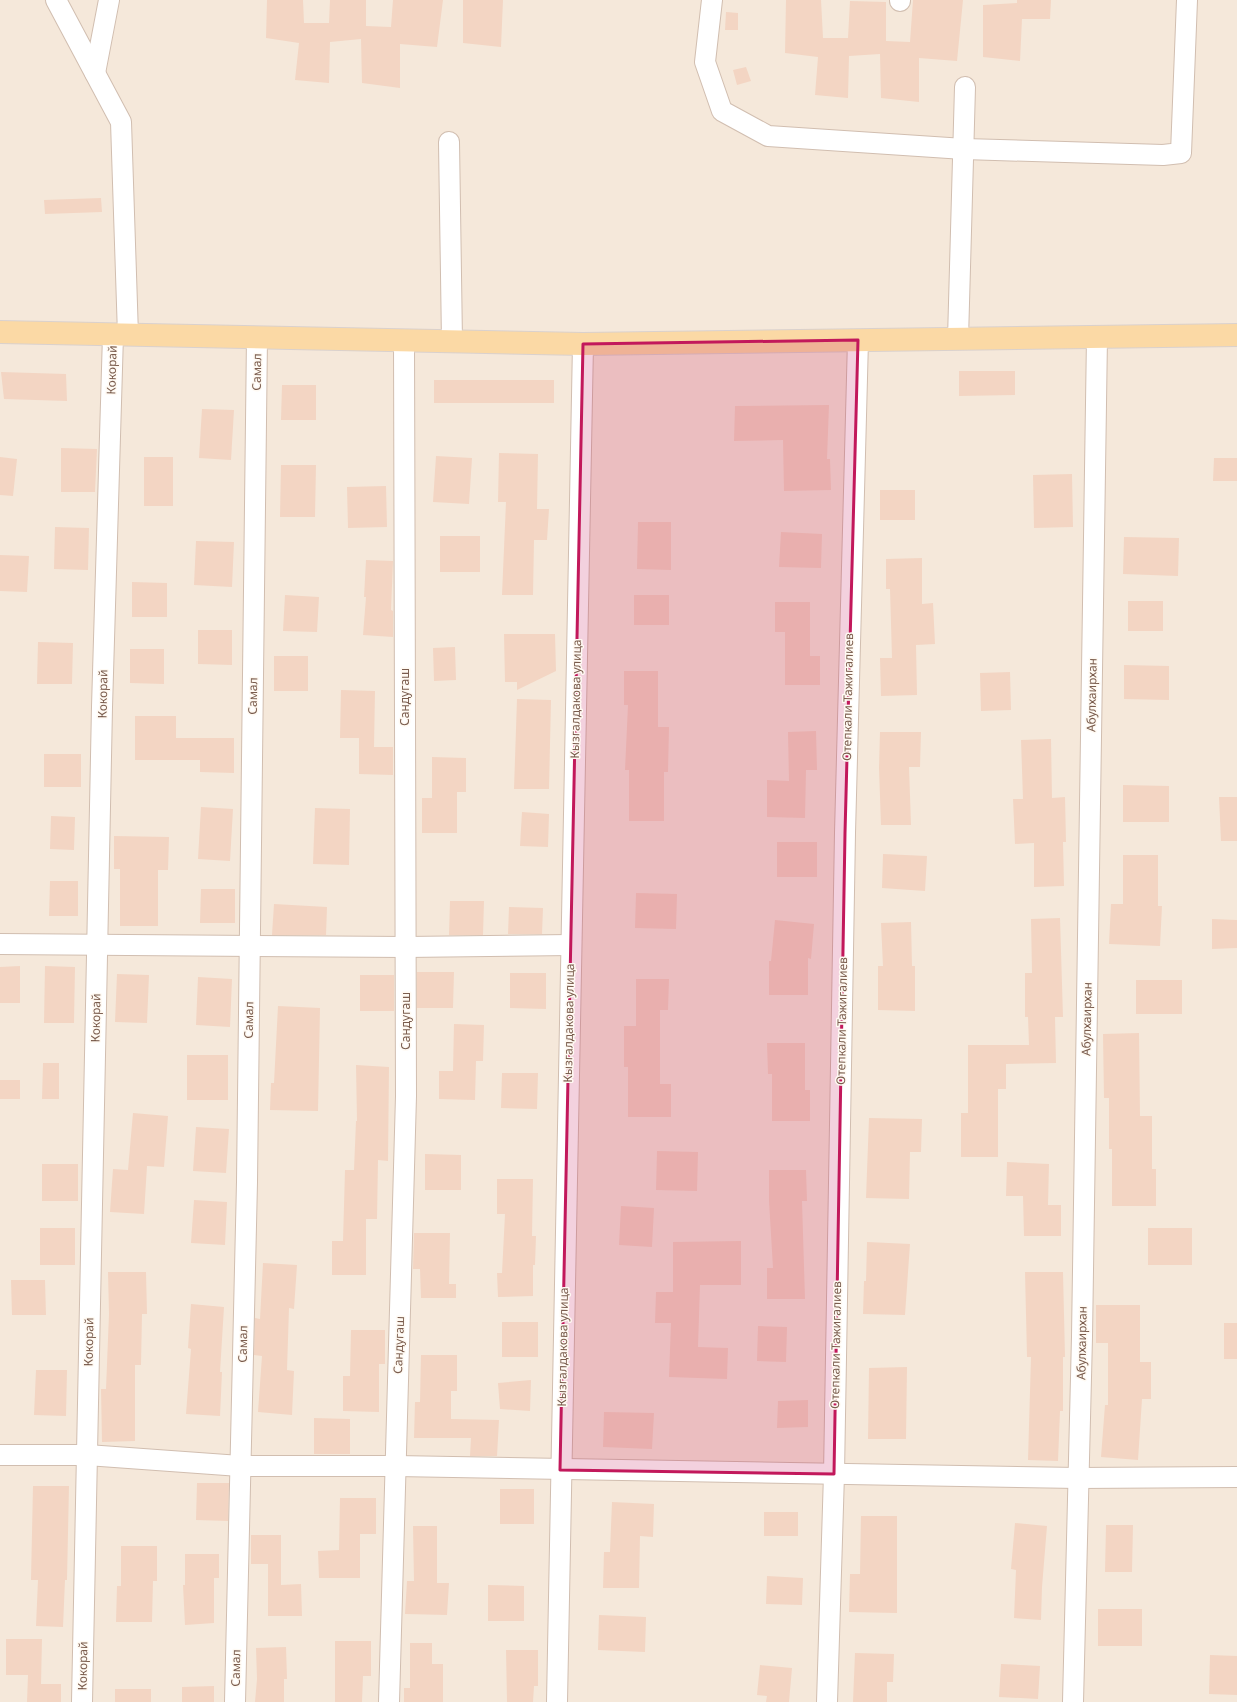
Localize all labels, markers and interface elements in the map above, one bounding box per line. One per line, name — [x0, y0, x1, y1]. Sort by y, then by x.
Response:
street label: Кокорай — [102, 345, 121, 395]
street label: Самал — [248, 353, 265, 391]
street label: Отепкали Тажигалиев — [838, 633, 857, 761]
street label: Кызгалдакова улица — [566, 639, 585, 759]
street label: Абулхаирхан — [1082, 658, 1101, 732]
street label: Сандугаш — [396, 668, 413, 726]
street label: Кокорай — [94, 669, 111, 719]
street label: Самал — [244, 677, 261, 715]
street label: Отепкали Тажигалиев — [832, 957, 851, 1085]
street label: Кызгалдакова улица — [559, 963, 578, 1083]
street label: Абулхаирхан — [1077, 982, 1096, 1056]
street label: Сандугаш — [397, 992, 414, 1050]
street label: Кокорай — [87, 993, 104, 1043]
street label: Самал — [240, 1001, 257, 1039]
street label: Отепкали Тажигалиев — [826, 1281, 845, 1409]
street label: Кызгалдакова улица — [553, 1287, 572, 1407]
street label: Абулхаирхан — [1072, 1306, 1091, 1380]
street label: Сандугаш — [389, 1316, 408, 1374]
street label: Кокорай — [80, 1317, 97, 1367]
street label: Самал — [234, 1325, 251, 1363]
street label: Кокорай — [74, 1641, 91, 1691]
street label: Самал — [227, 1649, 244, 1687]

